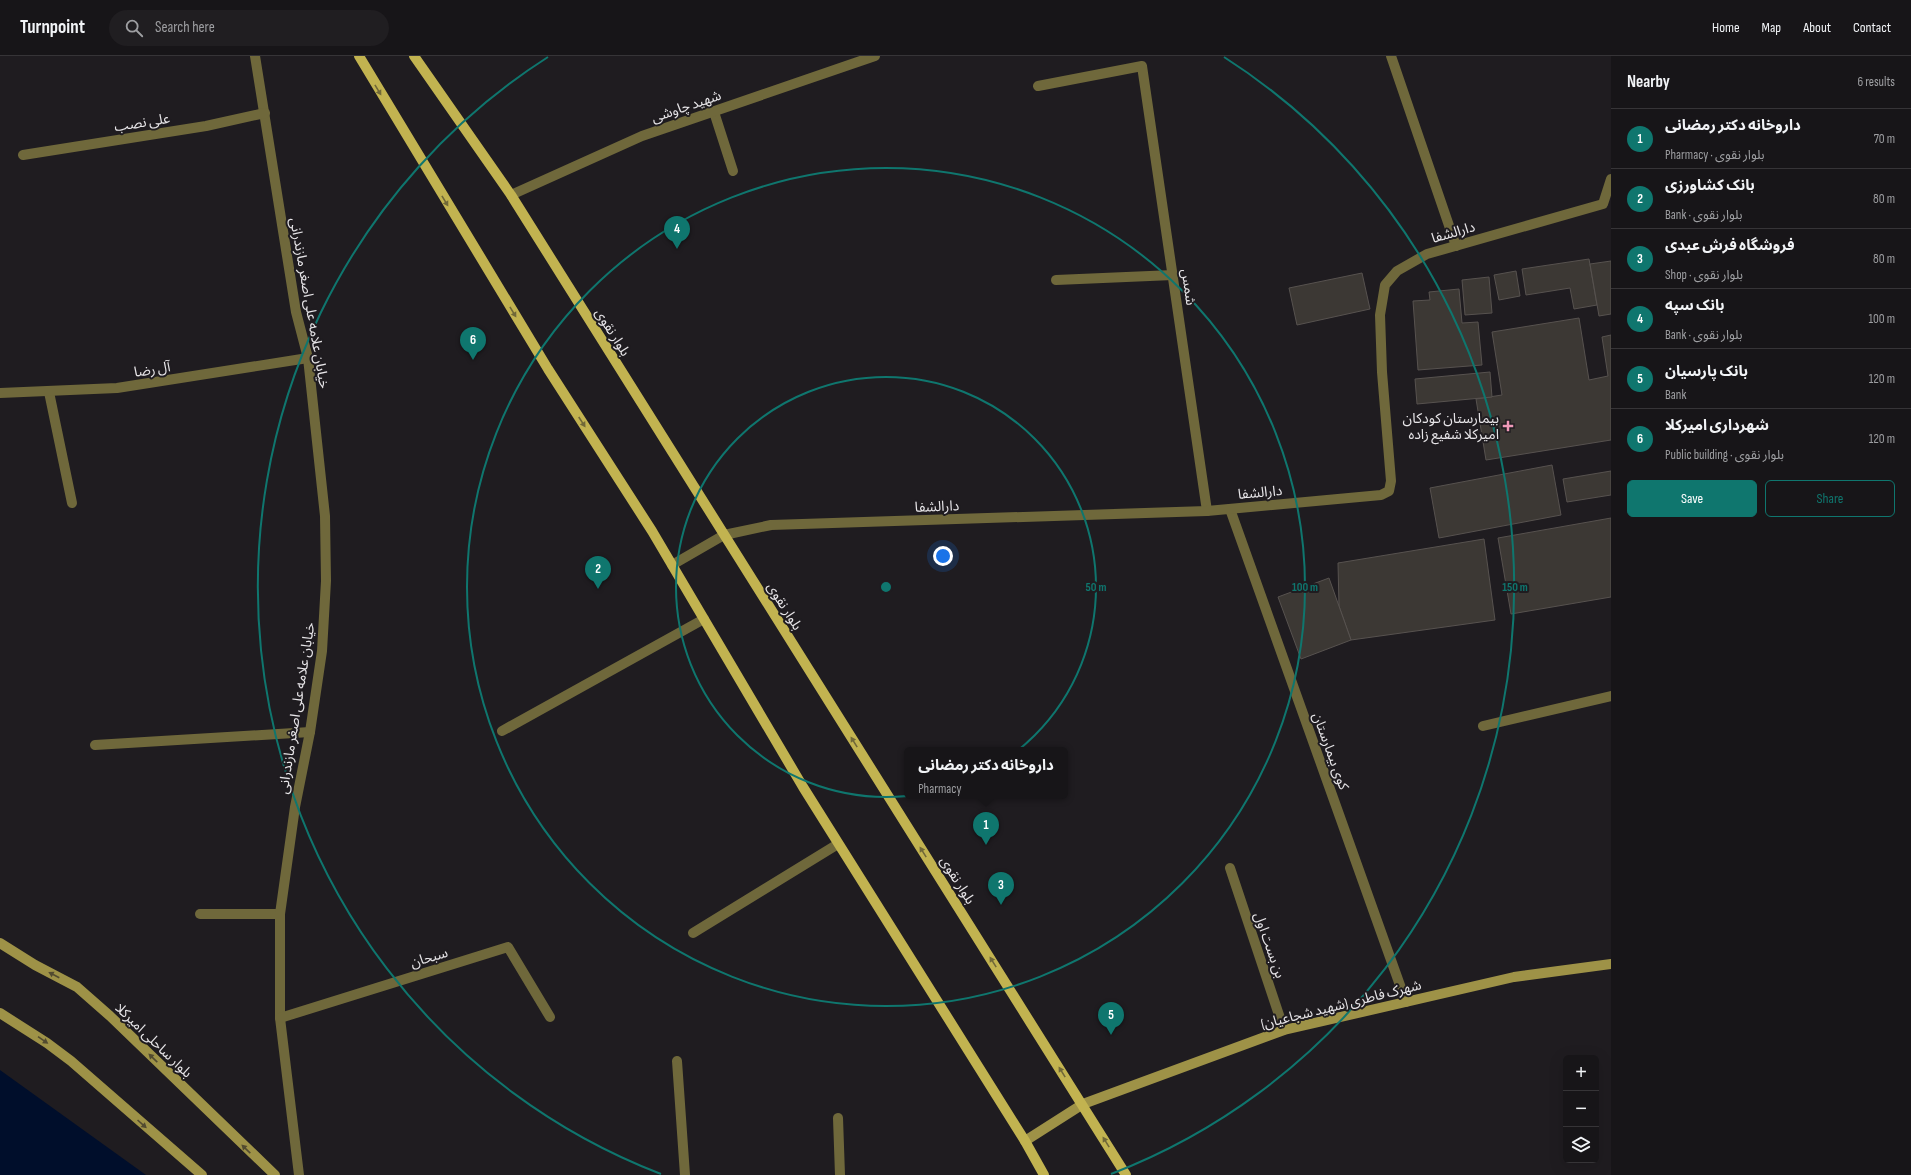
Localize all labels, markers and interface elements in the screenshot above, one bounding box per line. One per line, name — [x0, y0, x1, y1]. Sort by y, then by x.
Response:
search box — [109, 10, 389, 46]
text: Turnpoint — [20, 16, 85, 39]
icon: search — [123, 17, 145, 39]
text: Search here — [155, 18, 215, 37]
text: Home — [1712, 19, 1740, 36]
text: Map — [1762, 19, 1781, 36]
text: About — [1803, 19, 1831, 36]
text: Contact — [1853, 19, 1891, 36]
text: Nearby — [1627, 72, 1670, 92]
text: 6 results — [1857, 74, 1895, 90]
one-way arrow — [374, 84, 381, 96]
street label: شهید چاوشی — [649, 87, 724, 127]
street label: علی نصب — [113, 110, 171, 135]
text: داروخانه دکتر رمضانی — [1665, 116, 1801, 135]
text: 1 — [1637, 131, 1643, 147]
text: 70 m — [1874, 131, 1895, 147]
text: Pharmacy · بلوار نقوی — [1665, 147, 1764, 163]
text: بانک کشاورزی — [1665, 176, 1755, 195]
text: 2 — [1637, 191, 1643, 207]
text: 80 m — [1873, 191, 1895, 207]
one-way arrow — [442, 195, 449, 207]
text: Bank · بلوار نقوی — [1665, 207, 1743, 223]
street label: خیابان علامه علی اصغر مازندرانی — [286, 216, 333, 390]
pin: 4 — [664, 216, 690, 249]
street label: دارالشفا — [1429, 218, 1477, 247]
text: فروشگاه فرش عبدی — [1665, 236, 1795, 255]
text: 3 — [1637, 251, 1643, 267]
text: 80 m — [1873, 251, 1895, 267]
text: Shop · بلوار نقوی — [1665, 267, 1743, 283]
street label: شمس — [1178, 268, 1199, 307]
text: بانک سپه — [1665, 296, 1725, 315]
street label: بلوار نقوی — [591, 305, 634, 360]
one-way arrow — [509, 307, 517, 317]
text: 4 — [1637, 311, 1643, 327]
text: 100 m — [1868, 311, 1895, 327]
pin: 6 — [460, 327, 486, 360]
text: Bank · بلوار نقوی — [1665, 327, 1743, 343]
street label: آل رضا — [133, 358, 172, 381]
text: بانک پارسیان — [1665, 362, 1748, 381]
text: 5 — [1637, 371, 1643, 387]
text: 120 m — [1869, 371, 1895, 387]
text: Bank — [1665, 387, 1686, 403]
place label: بیمارستان کودکان امیرکلا شفیع زاده — [1403, 410, 1499, 445]
text: شهرداری امیرکلا — [1665, 416, 1769, 435]
one-way arrow — [578, 417, 586, 427]
marker: بیمارستان کودکان امیرکلا شفیع زاده — [1502, 420, 1514, 432]
text: 6 — [1637, 431, 1643, 447]
text: 120 m — [1869, 431, 1895, 447]
text: Public building · بلوار نقوی — [1665, 447, 1784, 463]
button: Save — [1627, 480, 1757, 517]
button: Share — [1765, 480, 1895, 517]
street label: دارالشفا — [1237, 482, 1283, 503]
street label: دارالشفا — [914, 497, 960, 516]
your location — [933, 546, 953, 566]
pin: 2 — [585, 556, 611, 589]
street label: بلوار نقوی — [763, 579, 806, 634]
centre of rings — [879, 580, 893, 594]
text: 50 m — [1086, 580, 1106, 595]
text: 100 m — [1292, 580, 1318, 595]
text: 150 m — [1502, 580, 1528, 595]
street label: خیابان علامه علی اصغر مازندرانی — [275, 621, 318, 795]
street label: کوی بیمارستان — [1309, 710, 1352, 792]
one-way arrow — [850, 737, 858, 747]
popup — [904, 747, 1068, 799]
text: داروخانه دکتر رمضانی — [918, 756, 1054, 775]
text: Pharmacy — [918, 781, 961, 797]
pin: 1 — [973, 812, 999, 845]
one-way arrow — [920, 846, 927, 858]
street label: بلوار نقوی — [936, 853, 979, 908]
pin: 3 — [988, 872, 1014, 905]
street label: بن بست اول — [1250, 910, 1289, 981]
street label: سبحان — [408, 944, 450, 971]
one-way arrow — [989, 956, 996, 967]
one-way arrow — [48, 972, 60, 978]
street label: شهرک فاطری (شهید شجاعیان) — [1259, 976, 1423, 1033]
street label: بلوار ساحلی امیرکلا — [112, 999, 196, 1081]
pin: 5 — [1098, 1002, 1124, 1035]
one-way arrow — [38, 1036, 48, 1044]
one-way arrow — [148, 1053, 158, 1062]
map controls — [1563, 1055, 1599, 1163]
button: + — [1563, 1055, 1599, 1091]
one-way arrow — [1058, 1066, 1066, 1077]
button: − — [1563, 1091, 1599, 1127]
one-way arrow — [137, 1120, 147, 1129]
button: layers — [1563, 1127, 1599, 1163]
one-way arrow — [1102, 1137, 1110, 1147]
one-way arrow — [241, 1144, 251, 1153]

